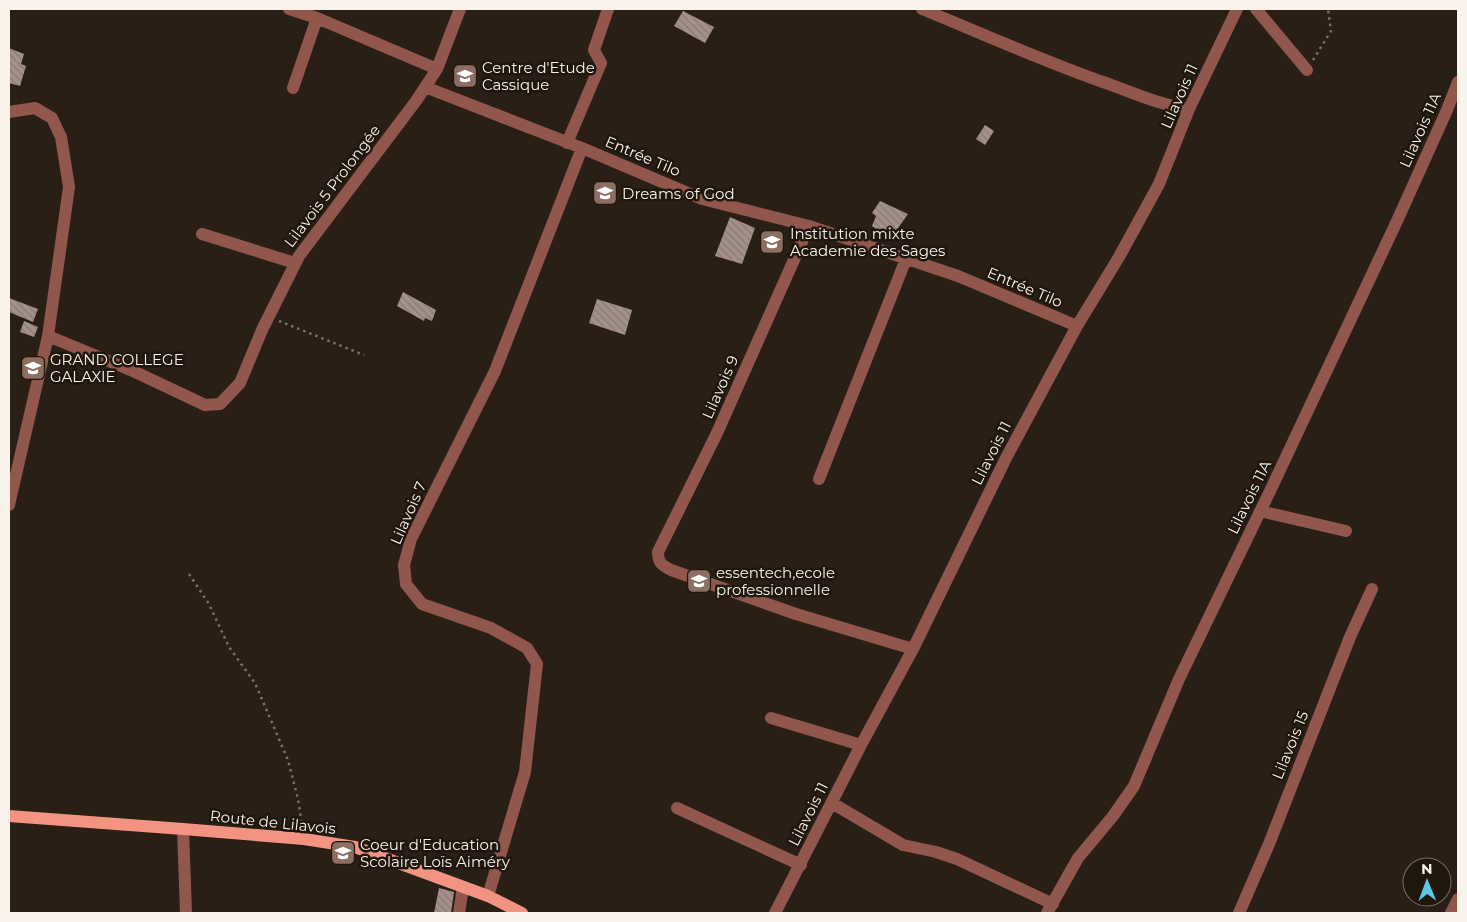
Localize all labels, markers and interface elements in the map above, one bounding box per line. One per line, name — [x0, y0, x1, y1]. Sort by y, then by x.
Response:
place label: Centre d'Etude Cassique — [482, 58, 595, 94]
street label: Lilavois 11 — [1156, 61, 1202, 131]
school or university icon: Centre d'Etude Cassique — [452, 63, 478, 89]
street label: Lilavois 11A — [1395, 89, 1445, 170]
street label: Lilavois 5 Prolongée — [280, 121, 384, 251]
street label: Entrée Tilo — [602, 132, 684, 180]
school or university icon: Dreams of God — [592, 180, 618, 206]
place label: Dreams of God — [622, 184, 735, 203]
place label: Institution mixte Academie des Sages — [790, 224, 945, 260]
school or university icon: Institution mixte Academie des Sages — [759, 229, 785, 255]
street label: Entrée Tilo — [984, 263, 1066, 311]
place label: GRAND COLLEGE GALAXIE — [50, 350, 184, 386]
street label: Lilavois 9 — [698, 352, 742, 422]
school or university icon: GRAND COLLEGE GALAXIE — [20, 355, 46, 381]
street label: Lilavois 11 — [967, 418, 1015, 488]
street label: Lilavois 11A — [1223, 457, 1275, 537]
street label: Lilavois 7 — [386, 478, 430, 547]
place label: essentech,ecole professionnelle — [716, 563, 835, 599]
school or university icon: essentech,ecole professionnelle — [686, 568, 712, 594]
street label: Lilavois 15 — [1268, 708, 1312, 782]
street label: Lilavois 11 — [784, 779, 832, 849]
street label: Route de Lilavois — [209, 806, 337, 838]
place label: Coeur d'Education Scolaire Loïs Aiméry — [360, 835, 511, 871]
school or university icon: Coeur d'Education Scolaire Loïs Aiméry — [330, 840, 356, 866]
north arrow — [1402, 857, 1452, 907]
text: N — [1421, 860, 1433, 878]

